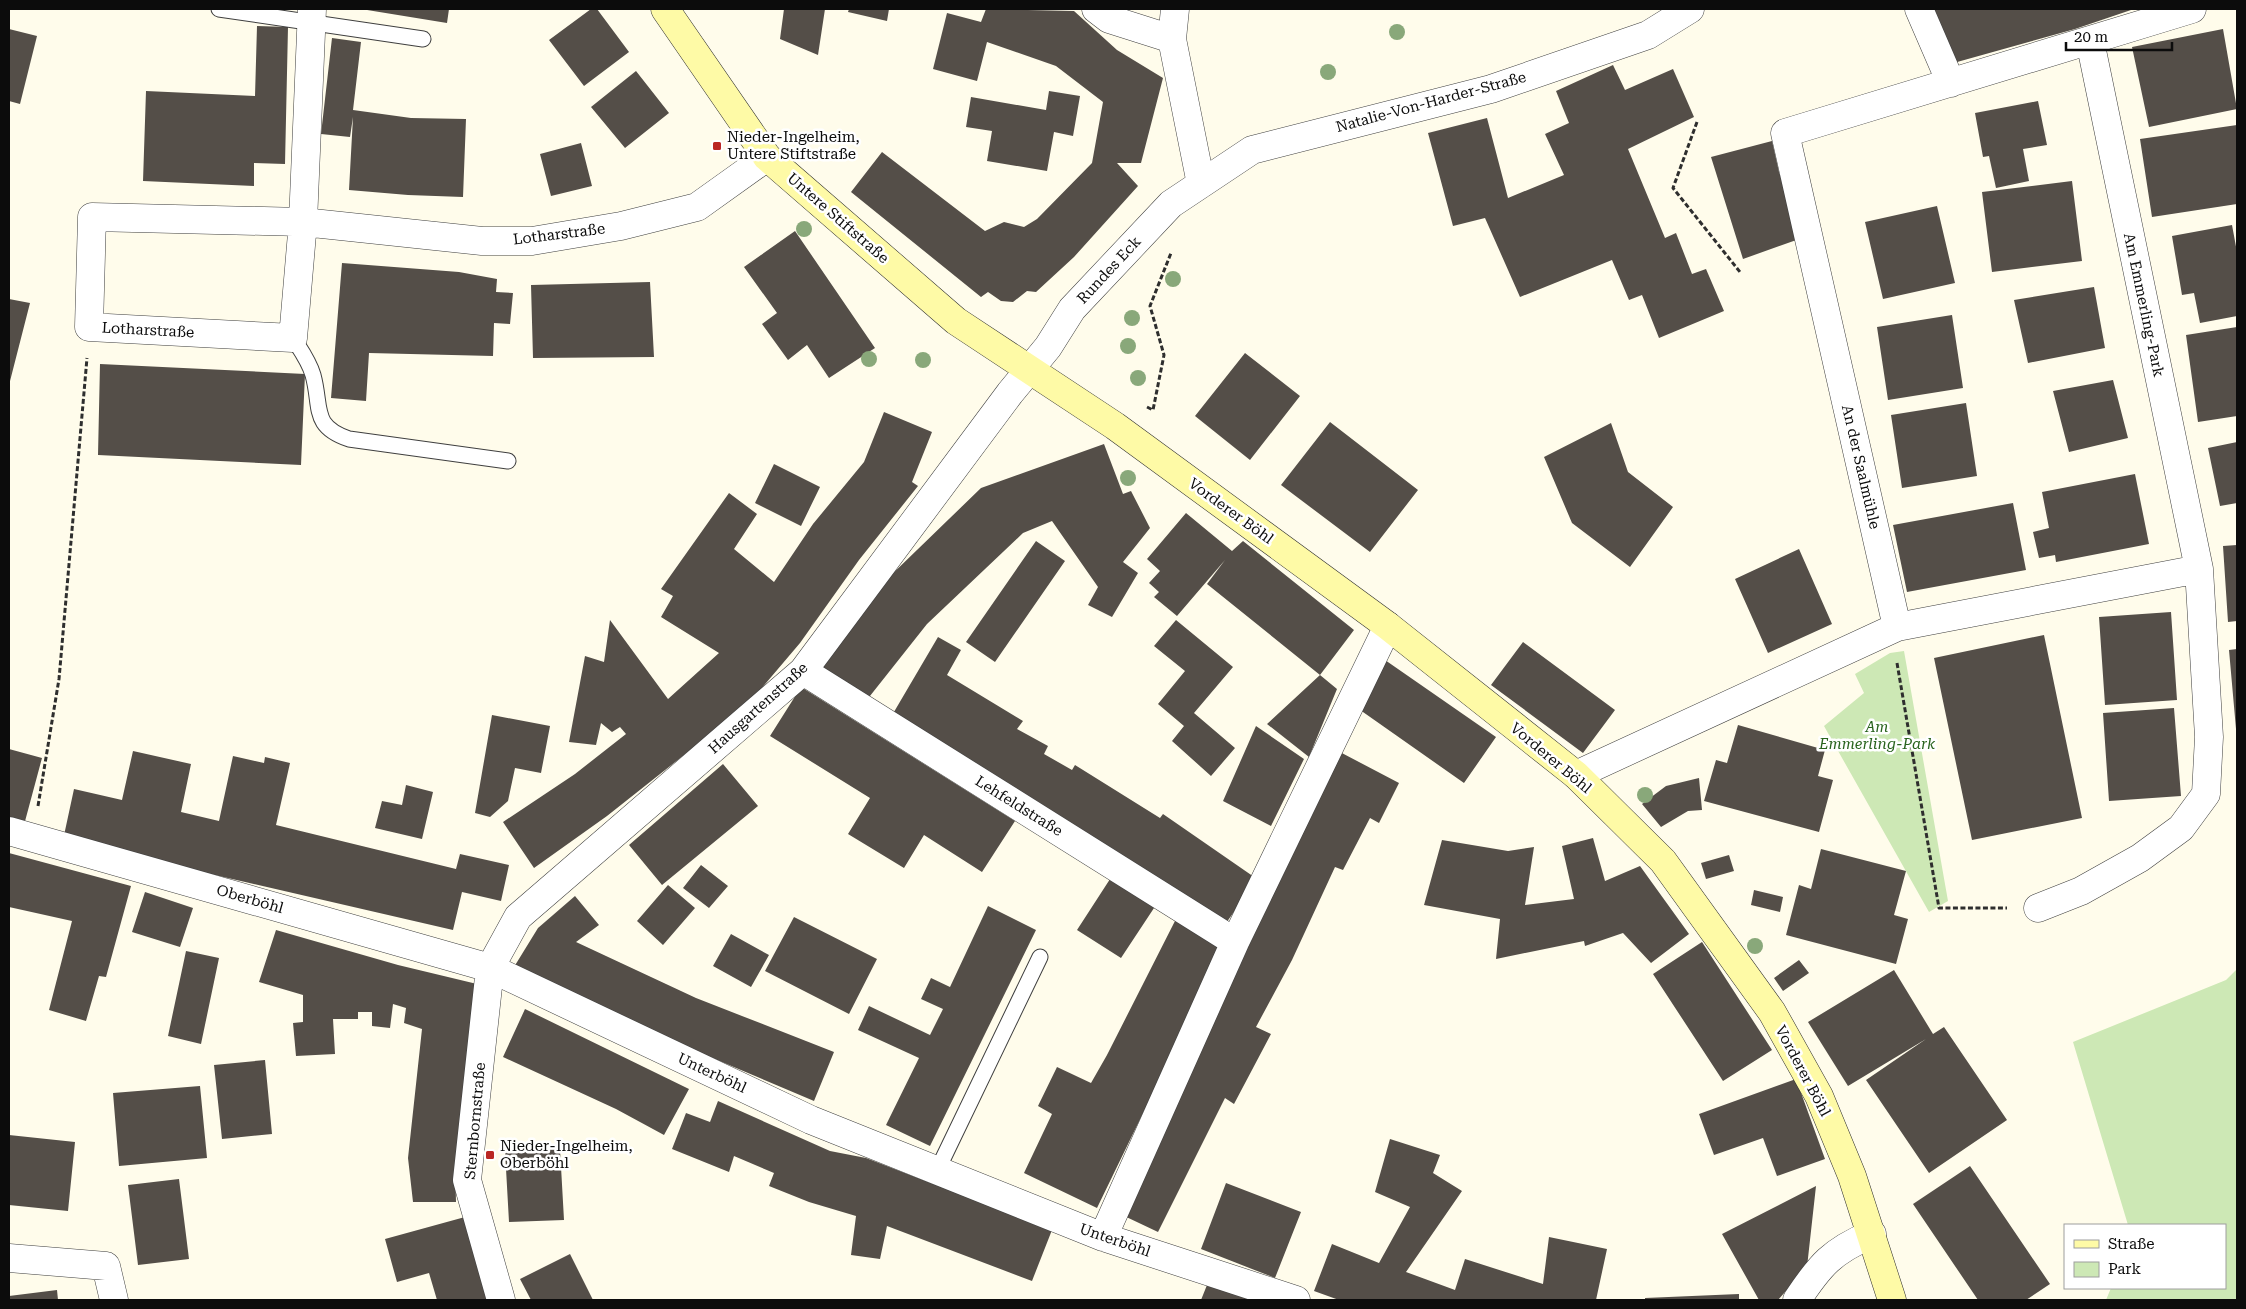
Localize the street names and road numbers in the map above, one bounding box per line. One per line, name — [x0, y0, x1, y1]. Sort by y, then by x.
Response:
street label: Natalie-Von-Harder-Straße — [1334, 68, 1528, 136]
street label: Untere Stiftstraße — [783, 169, 893, 267]
street label: Lotharstraße — [512, 219, 606, 249]
street label: Am Emmerling-Park — [2120, 231, 2168, 379]
street label: Rundes Eck — [1073, 232, 1145, 307]
street label: Lotharstraße — [101, 319, 195, 341]
street label: An der Saalmühle — [1838, 403, 1884, 531]
street label: Vorderer Böhl — [1185, 474, 1277, 548]
street label: Hausgartenstraße — [705, 659, 811, 757]
street label: Vorderer Böhl — [1507, 719, 1596, 797]
street label: Lehfeldstraße — [972, 772, 1066, 840]
street label: Oberböhl — [214, 881, 286, 917]
street label: Vorderer Böhl — [1771, 1022, 1835, 1120]
street label: Unterböhl — [675, 1049, 750, 1097]
street label: Sternbornstraße — [461, 1062, 489, 1180]
street label: Unterböhl — [1077, 1219, 1153, 1261]

